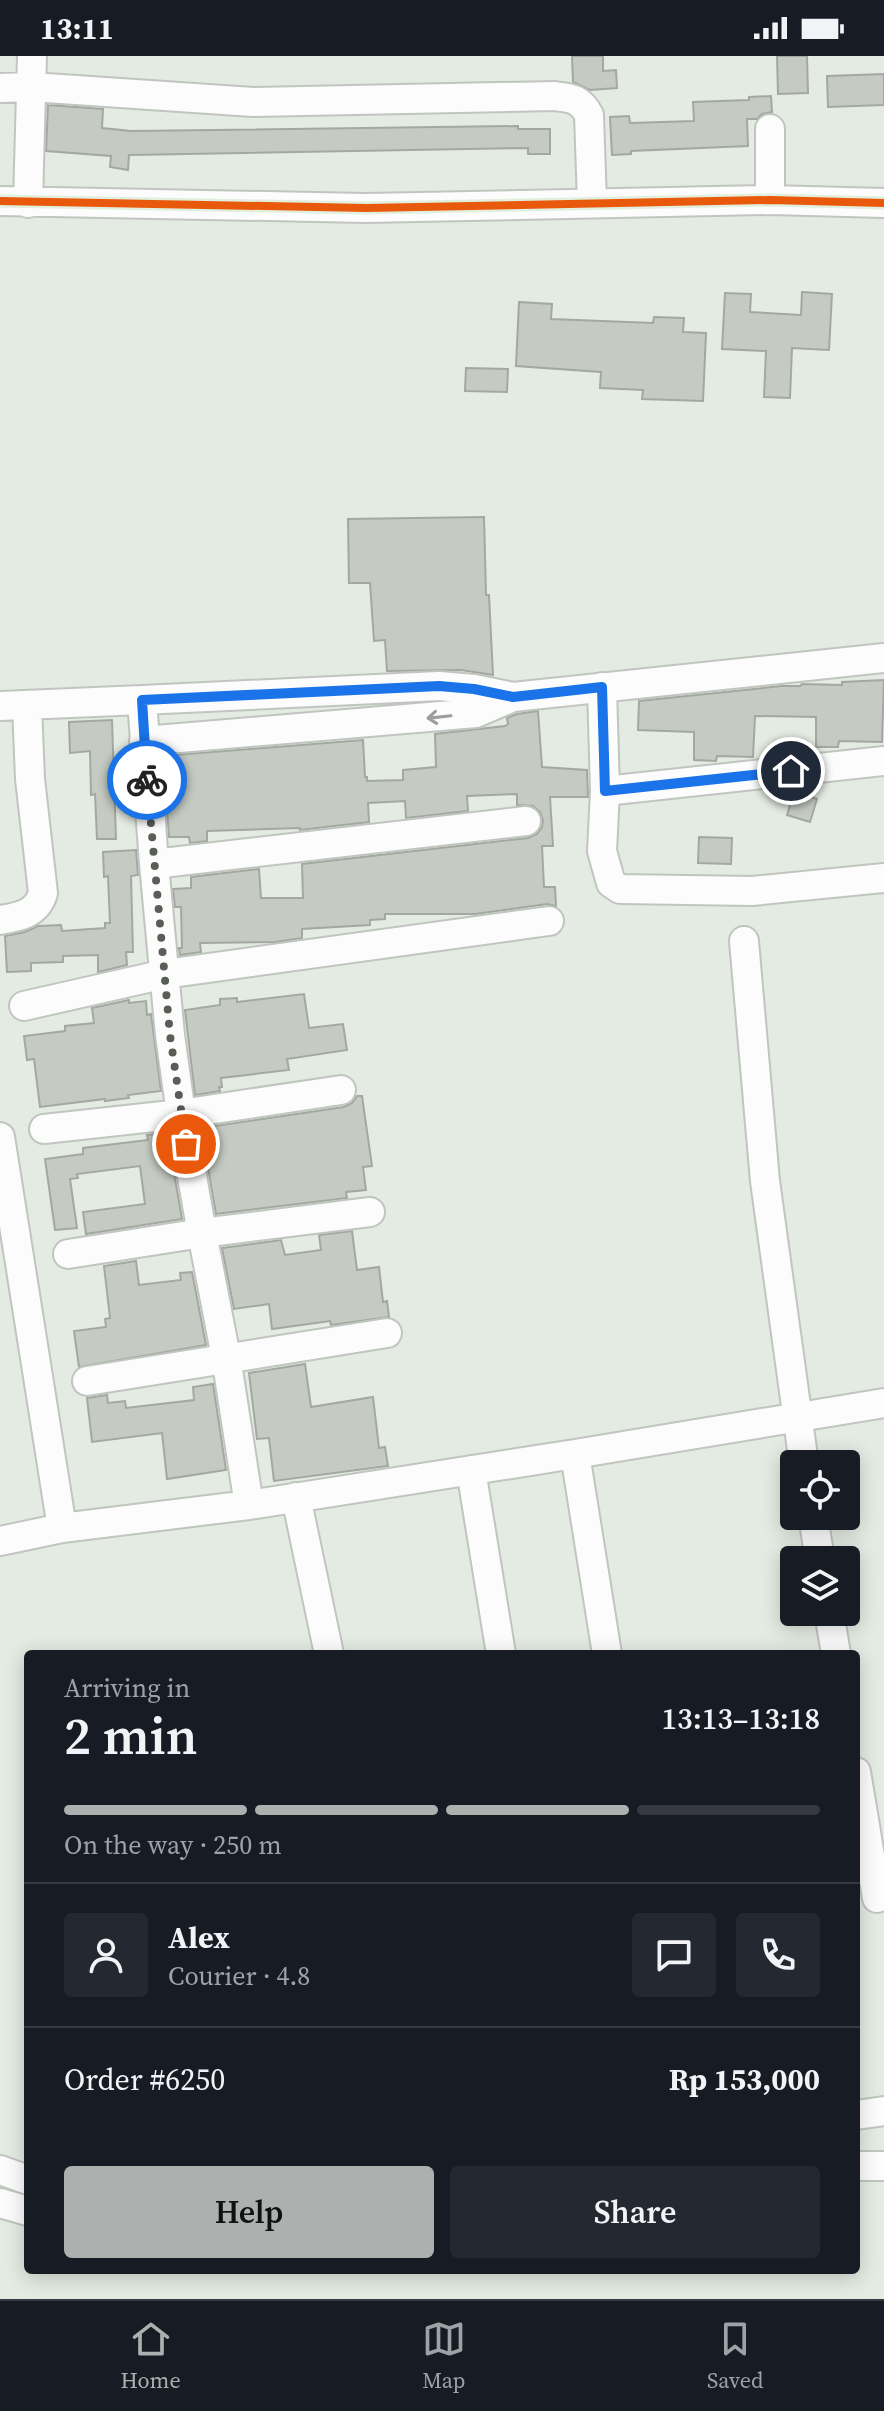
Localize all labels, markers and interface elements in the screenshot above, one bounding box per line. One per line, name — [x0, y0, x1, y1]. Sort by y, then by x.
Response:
text: 13:11 — [40, 8, 114, 49]
one-way arrow — [426, 709, 453, 724]
pin — [757, 737, 825, 805]
courier — [107, 740, 187, 820]
icon: home — [769, 749, 813, 793]
icon: bike — [125, 758, 169, 802]
pin — [152, 1110, 220, 1178]
icon: bag — [164, 1122, 208, 1166]
map controls — [780, 1450, 860, 1626]
button: locate — [780, 1450, 860, 1530]
button: layers — [780, 1546, 860, 1626]
text: Arriving in — [64, 1670, 190, 1706]
text: 13:13–13:18 — [661, 1698, 820, 1739]
text: 2 min — [64, 1700, 197, 1771]
text: On the way · 250 m — [64, 1827, 282, 1863]
button: person — [64, 1913, 148, 1997]
button: chat — [632, 1913, 716, 1997]
button: phone — [736, 1913, 820, 1997]
text: Alex — [168, 1917, 230, 1958]
text: Courier · 4.8 — [168, 1958, 310, 1994]
text: Order #6250 — [64, 2059, 225, 2100]
text: Rp 153,000 — [669, 2059, 820, 2100]
button: Help — [64, 2166, 434, 2258]
button: Share — [450, 2166, 820, 2258]
tab: Home — [121, 2317, 181, 2395]
tab: Map — [422, 2317, 466, 2395]
tab: Saved — [707, 2317, 763, 2395]

